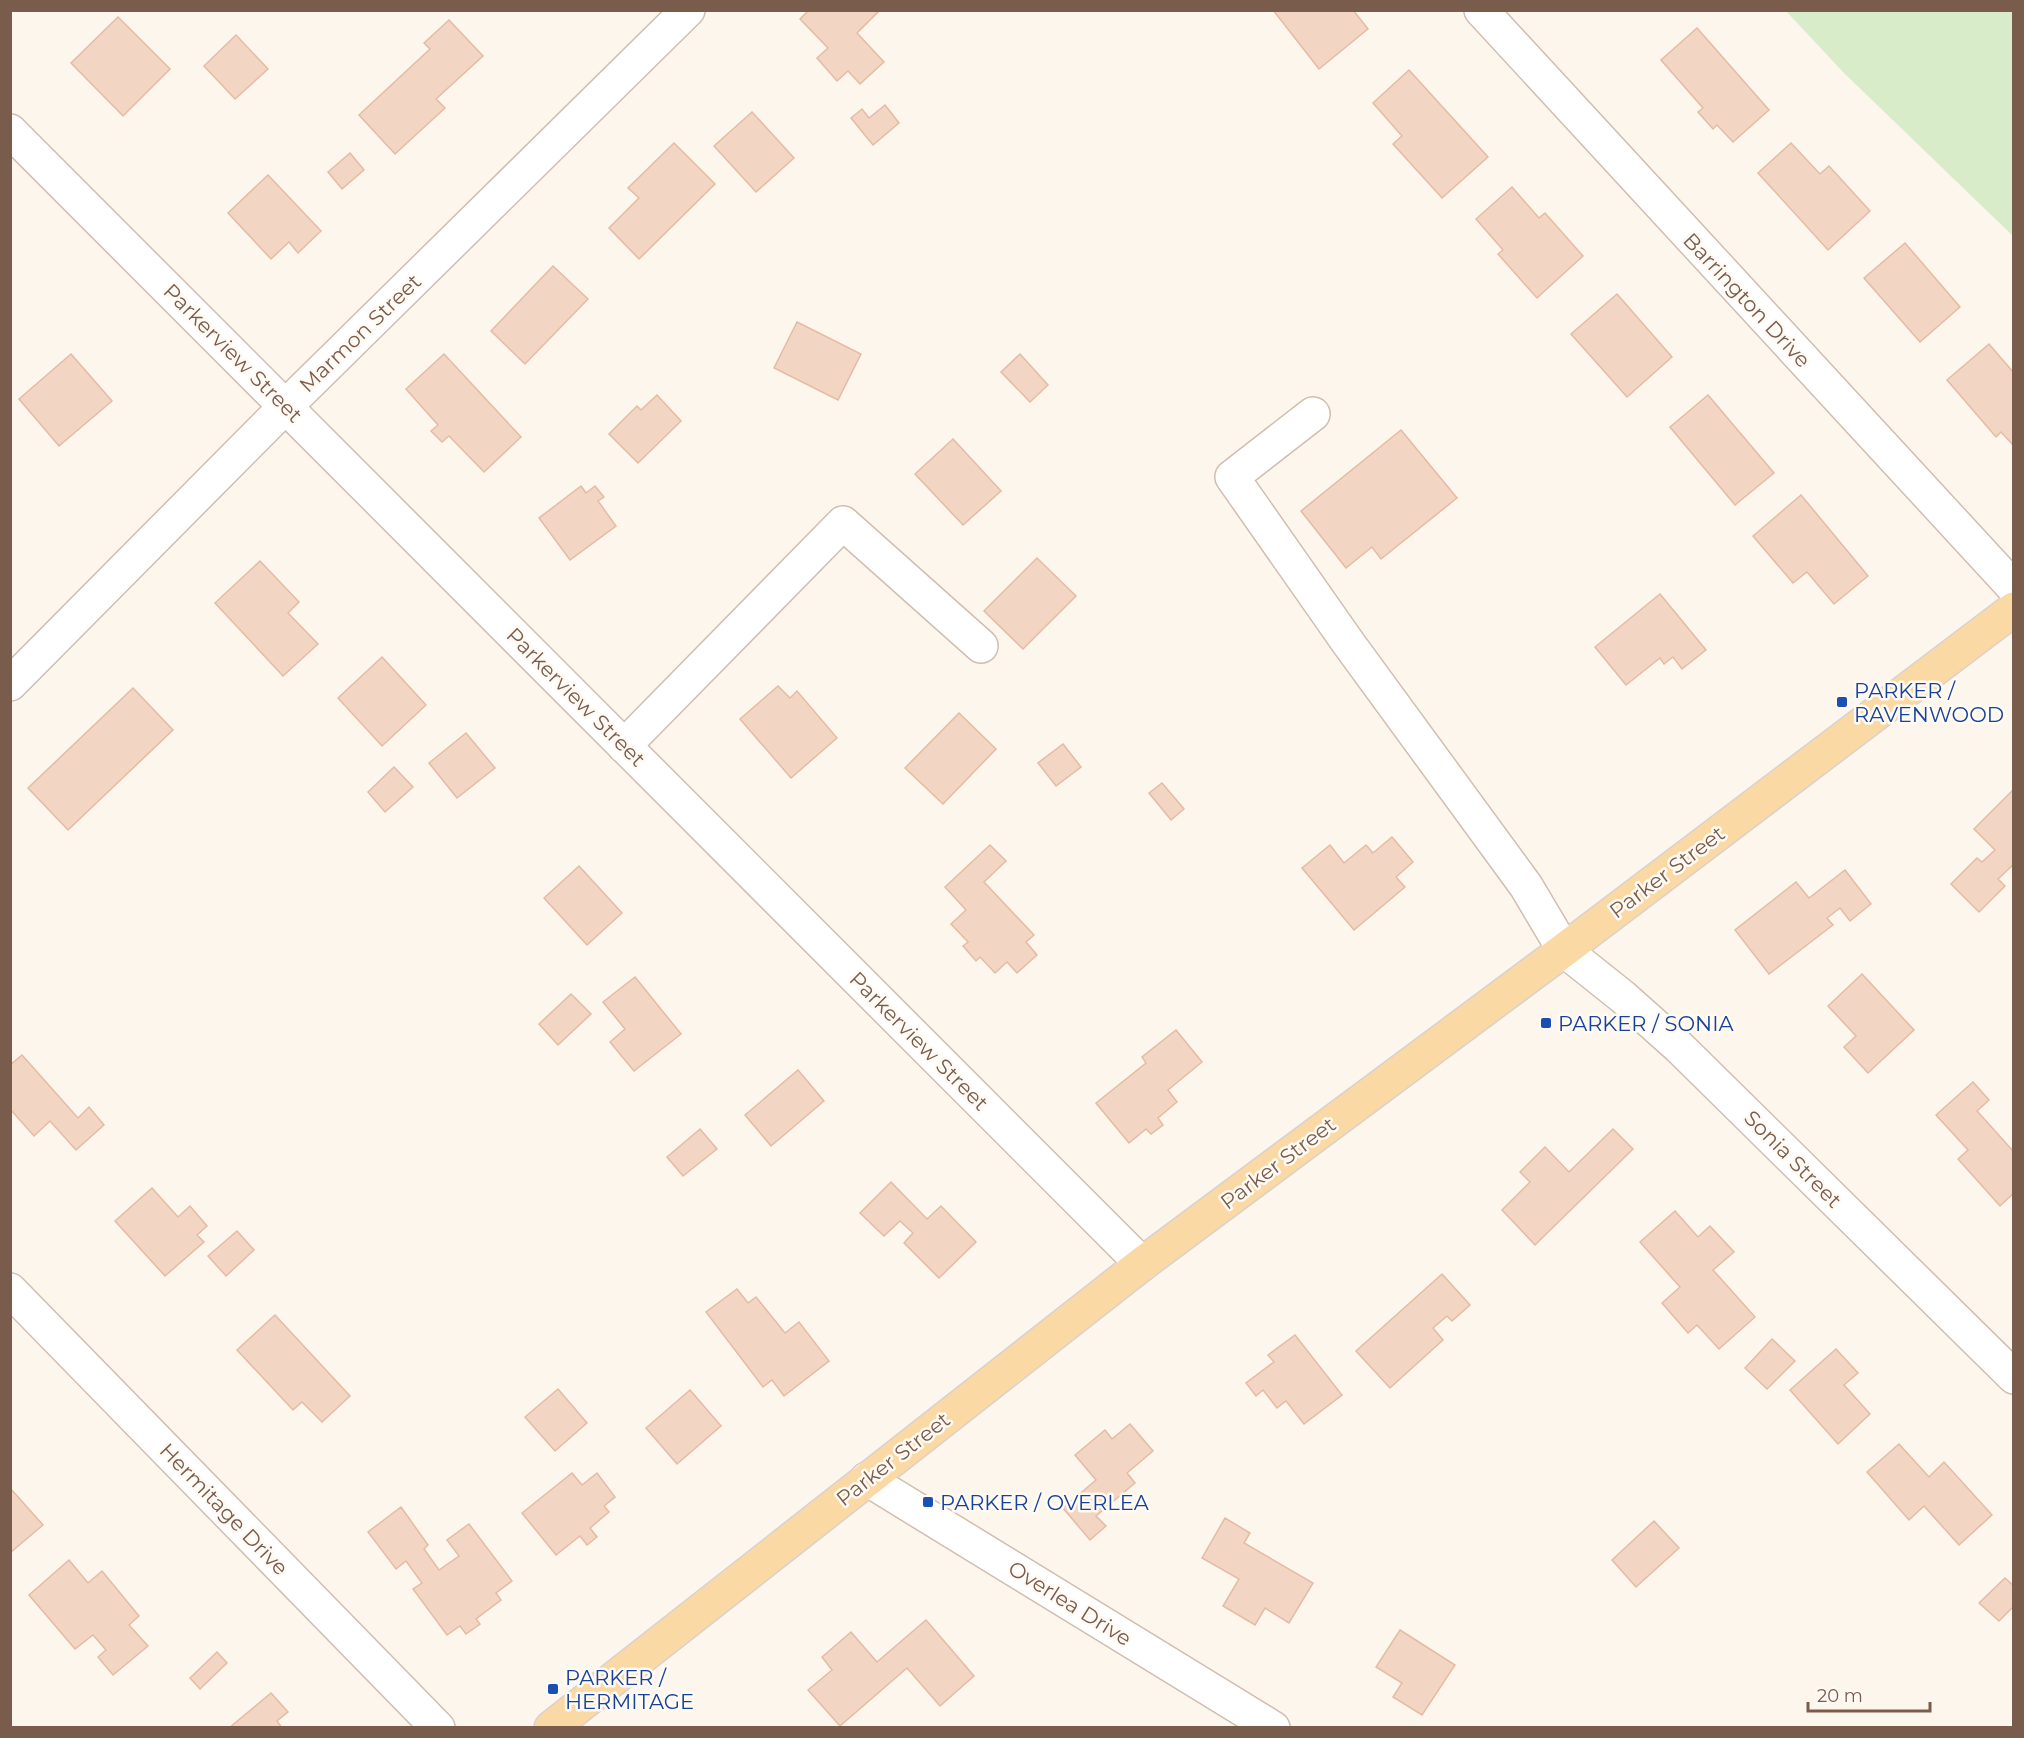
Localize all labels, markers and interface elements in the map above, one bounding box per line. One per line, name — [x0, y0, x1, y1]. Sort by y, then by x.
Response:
street label: Barrington Drive — [1678, 227, 1816, 373]
street label: Marmon Street — [294, 269, 426, 397]
street label: Parkerview Street — [158, 278, 308, 428]
street label: Parkerview Street — [501, 622, 651, 772]
place label: PARKER / RAVENWOOD — [1854, 678, 2004, 727]
marker: PARKER / RAVENWOOD — [1835, 695, 1849, 709]
street label: Parker Street — [1605, 821, 1729, 923]
street label: Parkerview Street — [844, 966, 994, 1116]
place label: PARKER / SONIA — [1558, 1011, 1735, 1036]
marker: PARKER / SONIA — [1539, 1016, 1553, 1030]
street label: Sonia Street — [1739, 1105, 1847, 1213]
street label: Parker Street — [1216, 1112, 1340, 1214]
street label: Parker Street — [831, 1407, 955, 1511]
street label: Hermitage Drive — [155, 1438, 293, 1580]
place label: PARKER / OVERLEA — [940, 1490, 1150, 1515]
marker: PARKER / OVERLEA — [921, 1495, 935, 1509]
street label: Overlea Drive — [1004, 1555, 1136, 1651]
place label: PARKER / HERMITAGE — [565, 1665, 694, 1714]
scale bar — [1808, 1675, 1930, 1713]
marker: PARKER / HERMITAGE — [546, 1682, 560, 1696]
text: 20 m — [1817, 1685, 1863, 1707]

